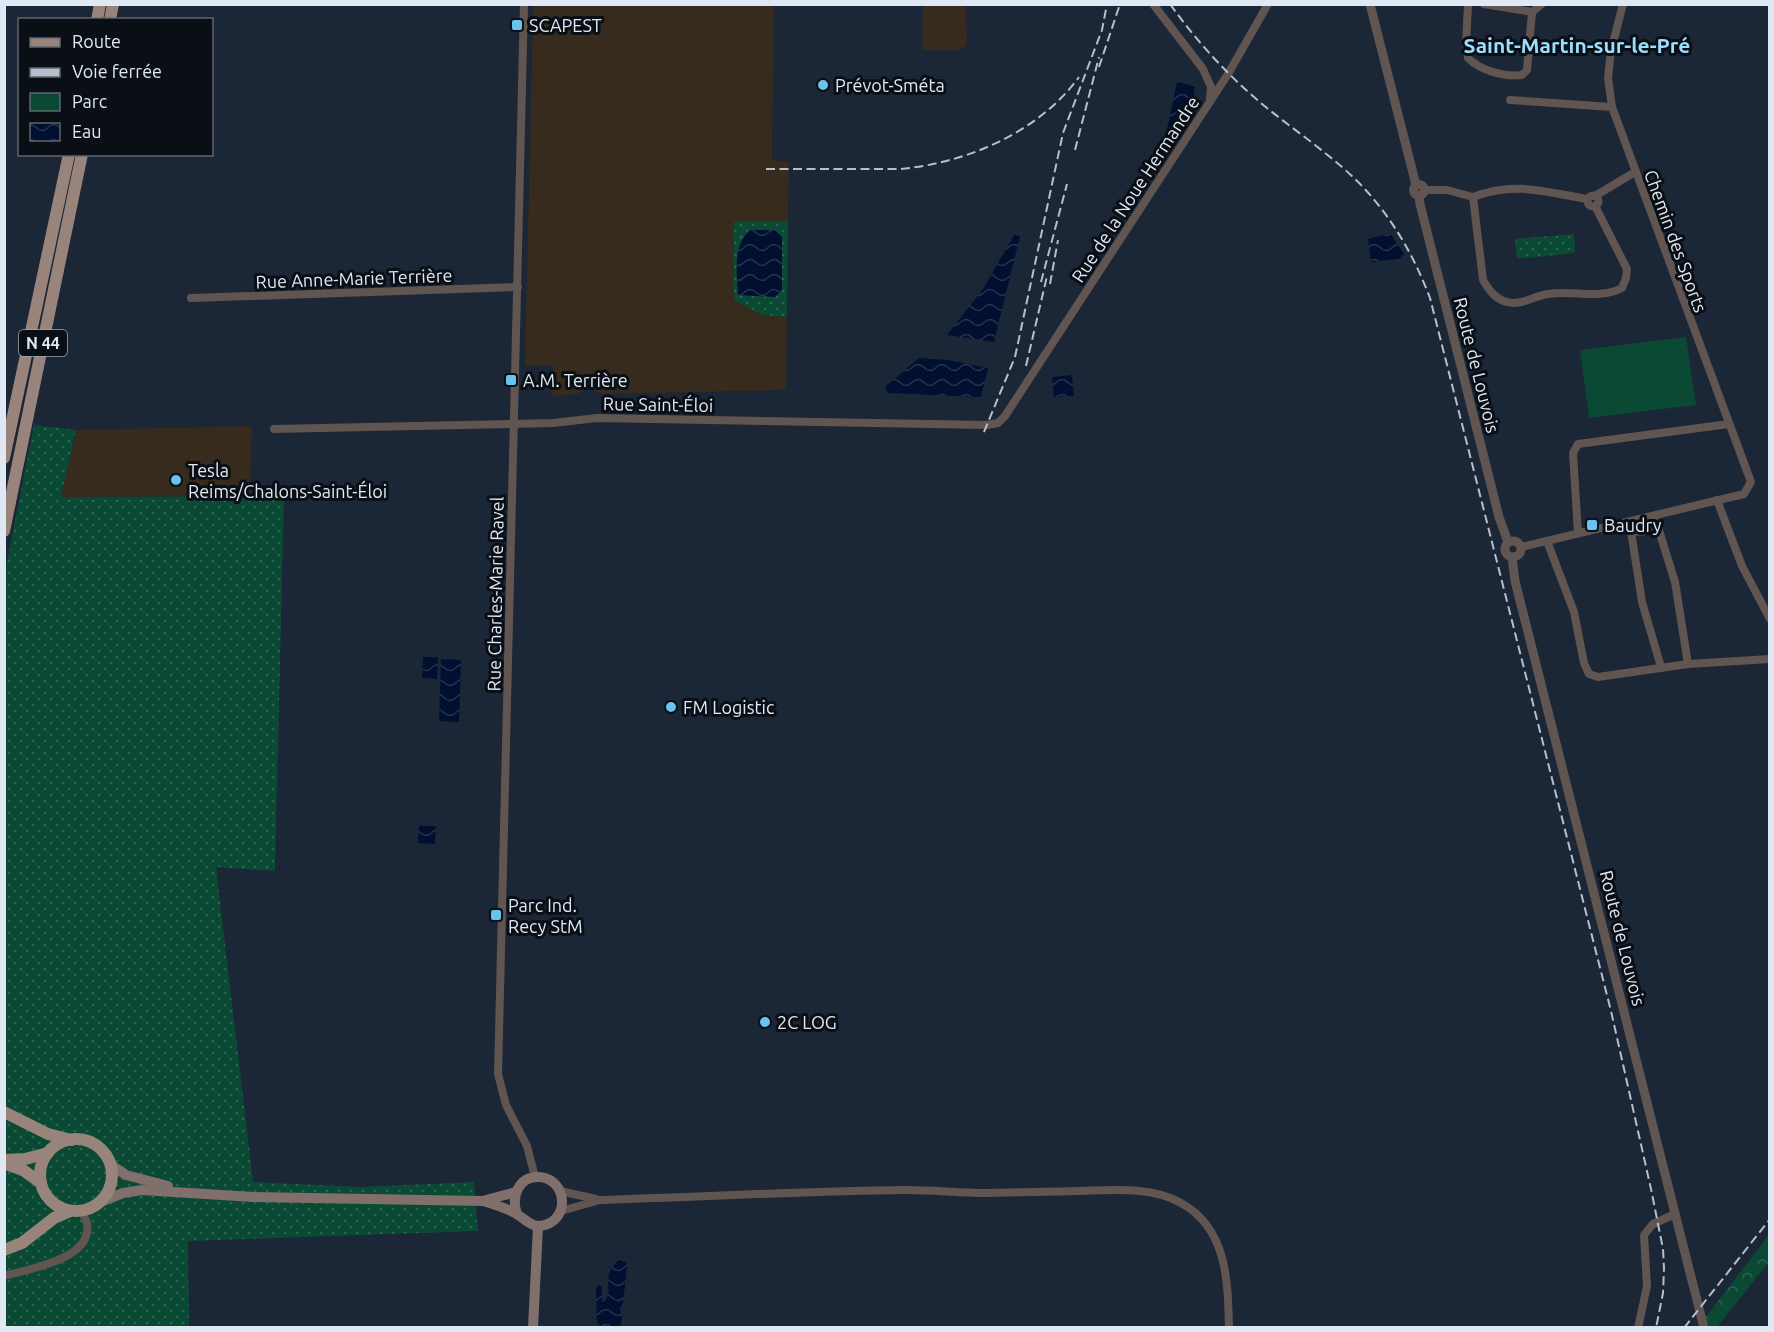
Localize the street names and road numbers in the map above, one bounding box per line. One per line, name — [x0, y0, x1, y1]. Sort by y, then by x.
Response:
street label: Rue de la Noue Hermandre — [1067, 92, 1203, 286]
street label: Chemin des Sports — [1641, 167, 1711, 315]
street label: Rue Anne-Marie Terrière — [255, 265, 453, 291]
street label: Route de Louvois — [1450, 295, 1504, 435]
road number: N 44 — [19, 330, 67, 356]
street label: Rue Saint-Éloi — [603, 392, 713, 415]
street label: Rue Charles-Marie Ravel — [483, 496, 507, 691]
street label: Route de Louvois — [1596, 868, 1650, 1008]

